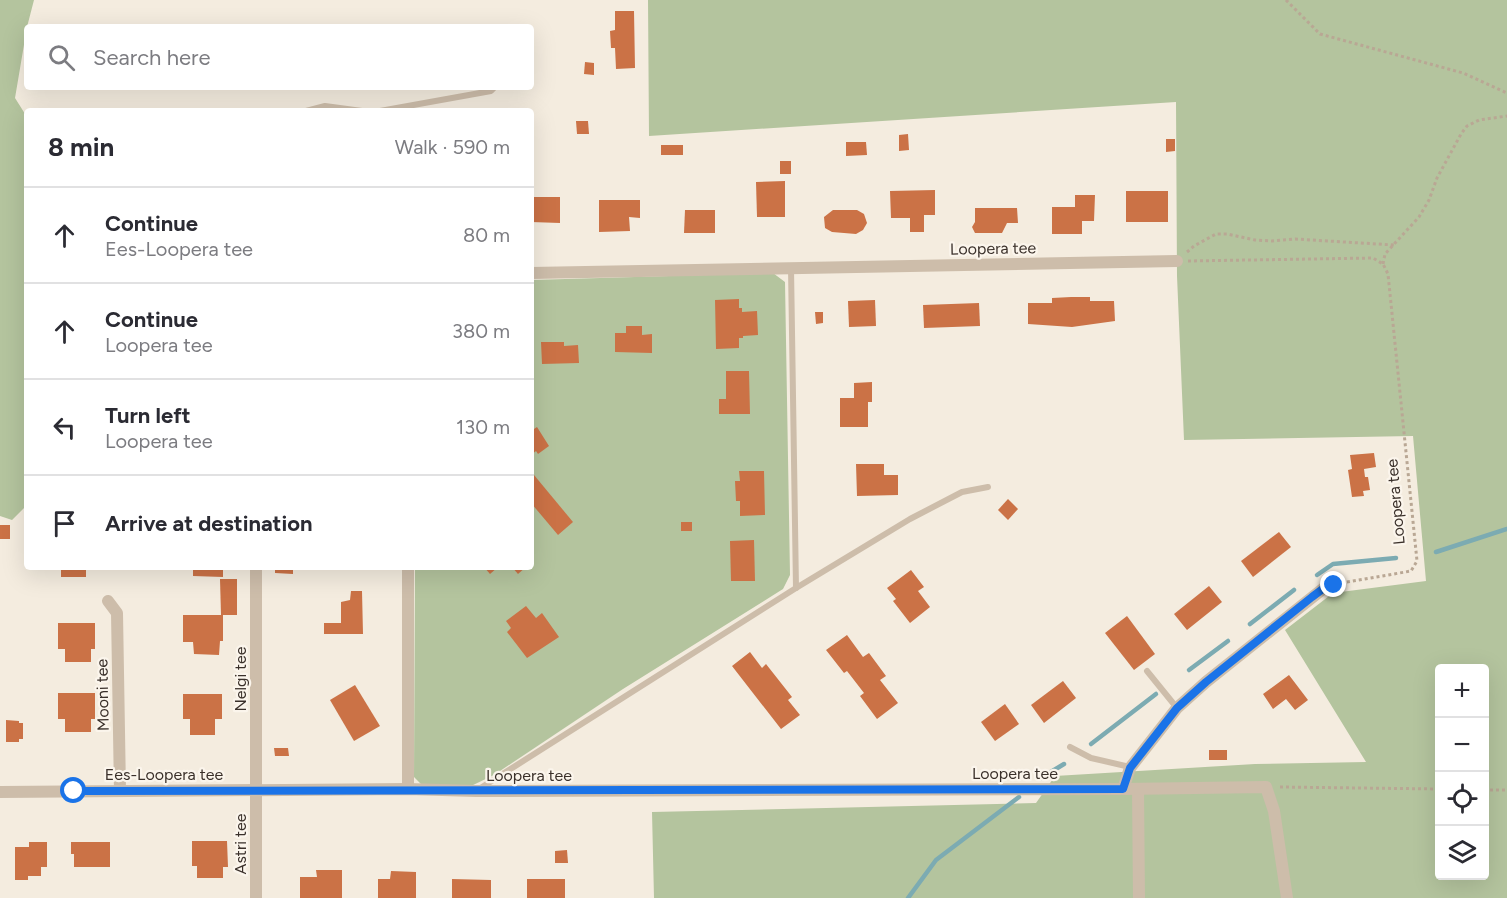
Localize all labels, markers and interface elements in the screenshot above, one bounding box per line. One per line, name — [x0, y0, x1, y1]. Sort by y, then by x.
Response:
search box — [24, 24, 534, 90]
icon: search — [45, 41, 78, 74]
text: Search here — [93, 44, 211, 71]
text: 8 min — [48, 131, 114, 163]
text: Walk · 590 m — [395, 135, 510, 159]
text: Continue — [105, 210, 198, 237]
icon: ahead — [48, 219, 81, 252]
text: 80 m — [463, 223, 510, 247]
text: Ees-Loopera tee — [105, 237, 253, 261]
street label: Loopera tee — [950, 238, 1036, 259]
text: Continue — [105, 306, 198, 333]
icon: ahead — [48, 315, 81, 348]
text: 380 m — [452, 319, 510, 343]
text: Loopera tee — [105, 333, 213, 357]
text: Turn left — [105, 402, 191, 429]
icon: left — [48, 411, 81, 444]
text: 130 m — [456, 415, 510, 439]
text: Loopera tee — [105, 429, 213, 453]
street label: Loopera tee — [1382, 458, 1409, 546]
icon: arrive — [48, 507, 81, 540]
text: Arrive at destination — [105, 510, 313, 537]
route end — [1320, 571, 1346, 597]
street label: Nelgi tee — [231, 646, 250, 712]
street label: Mooni tee — [92, 658, 113, 731]
map controls — [1435, 664, 1489, 880]
button: + — [1435, 664, 1489, 718]
button: − — [1435, 718, 1489, 772]
street label: Loopera tee — [972, 764, 1058, 783]
street label: Ees-Loopera tee — [105, 765, 223, 784]
street label: Loopera tee — [486, 766, 572, 785]
button: locate — [1435, 772, 1489, 826]
route start — [60, 777, 86, 803]
street label: Astri tee — [231, 813, 250, 874]
button: layers — [1435, 826, 1489, 880]

